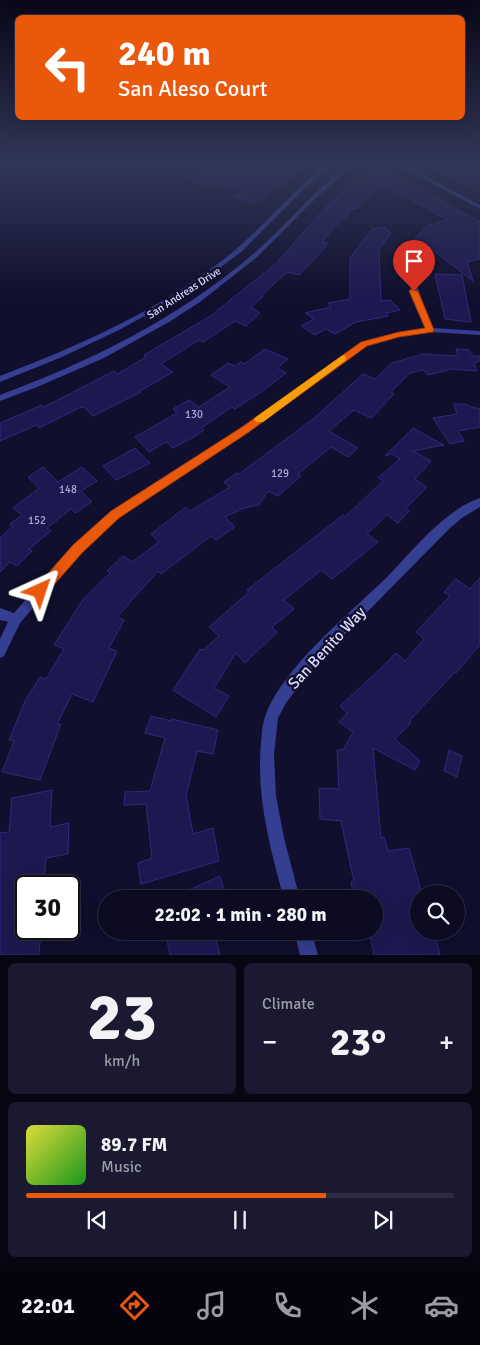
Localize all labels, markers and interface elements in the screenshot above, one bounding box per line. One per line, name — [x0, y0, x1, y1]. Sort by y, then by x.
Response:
text: 240 m — [118, 32, 211, 75]
icon: left — [35, 35, 100, 100]
text: San Aleso Court — [118, 75, 267, 102]
pin — [393, 240, 435, 291]
icon: arrive — [400, 247, 428, 275]
street label: San Andreas Drive — [145, 264, 223, 322]
house number: 130 — [185, 408, 203, 421]
house number: 129 — [271, 467, 289, 480]
house number: 148 — [59, 483, 77, 496]
house number: 152 — [28, 514, 46, 527]
position arrow — [13, 564, 65, 616]
street label: San Benito Way — [284, 602, 371, 693]
speed limit sign: 30 — [15, 875, 80, 940]
map controls — [410, 885, 465, 940]
button: search — [410, 885, 465, 940]
text: 22:02 · 1 min · 280 m — [154, 903, 327, 927]
text: 23 — [87, 978, 157, 1058]
text: Climate — [262, 994, 315, 1014]
text: 23° — [330, 1019, 386, 1066]
text: − — [262, 1025, 277, 1059]
text: + — [439, 1025, 454, 1059]
text: km/h — [104, 1051, 140, 1071]
text: 89.7 FM — [101, 1133, 167, 1157]
text: Music — [101, 1157, 142, 1177]
icon: previous — [83, 1206, 111, 1234]
icon: pause — [226, 1206, 254, 1234]
icon: next — [369, 1206, 397, 1234]
icon: directions — [117, 1288, 152, 1323]
icon: music — [194, 1288, 229, 1323]
icon: phone — [270, 1288, 305, 1323]
icon: climate — [347, 1288, 382, 1323]
icon: car — [424, 1288, 459, 1323]
text: 22:01 — [21, 1292, 75, 1319]

